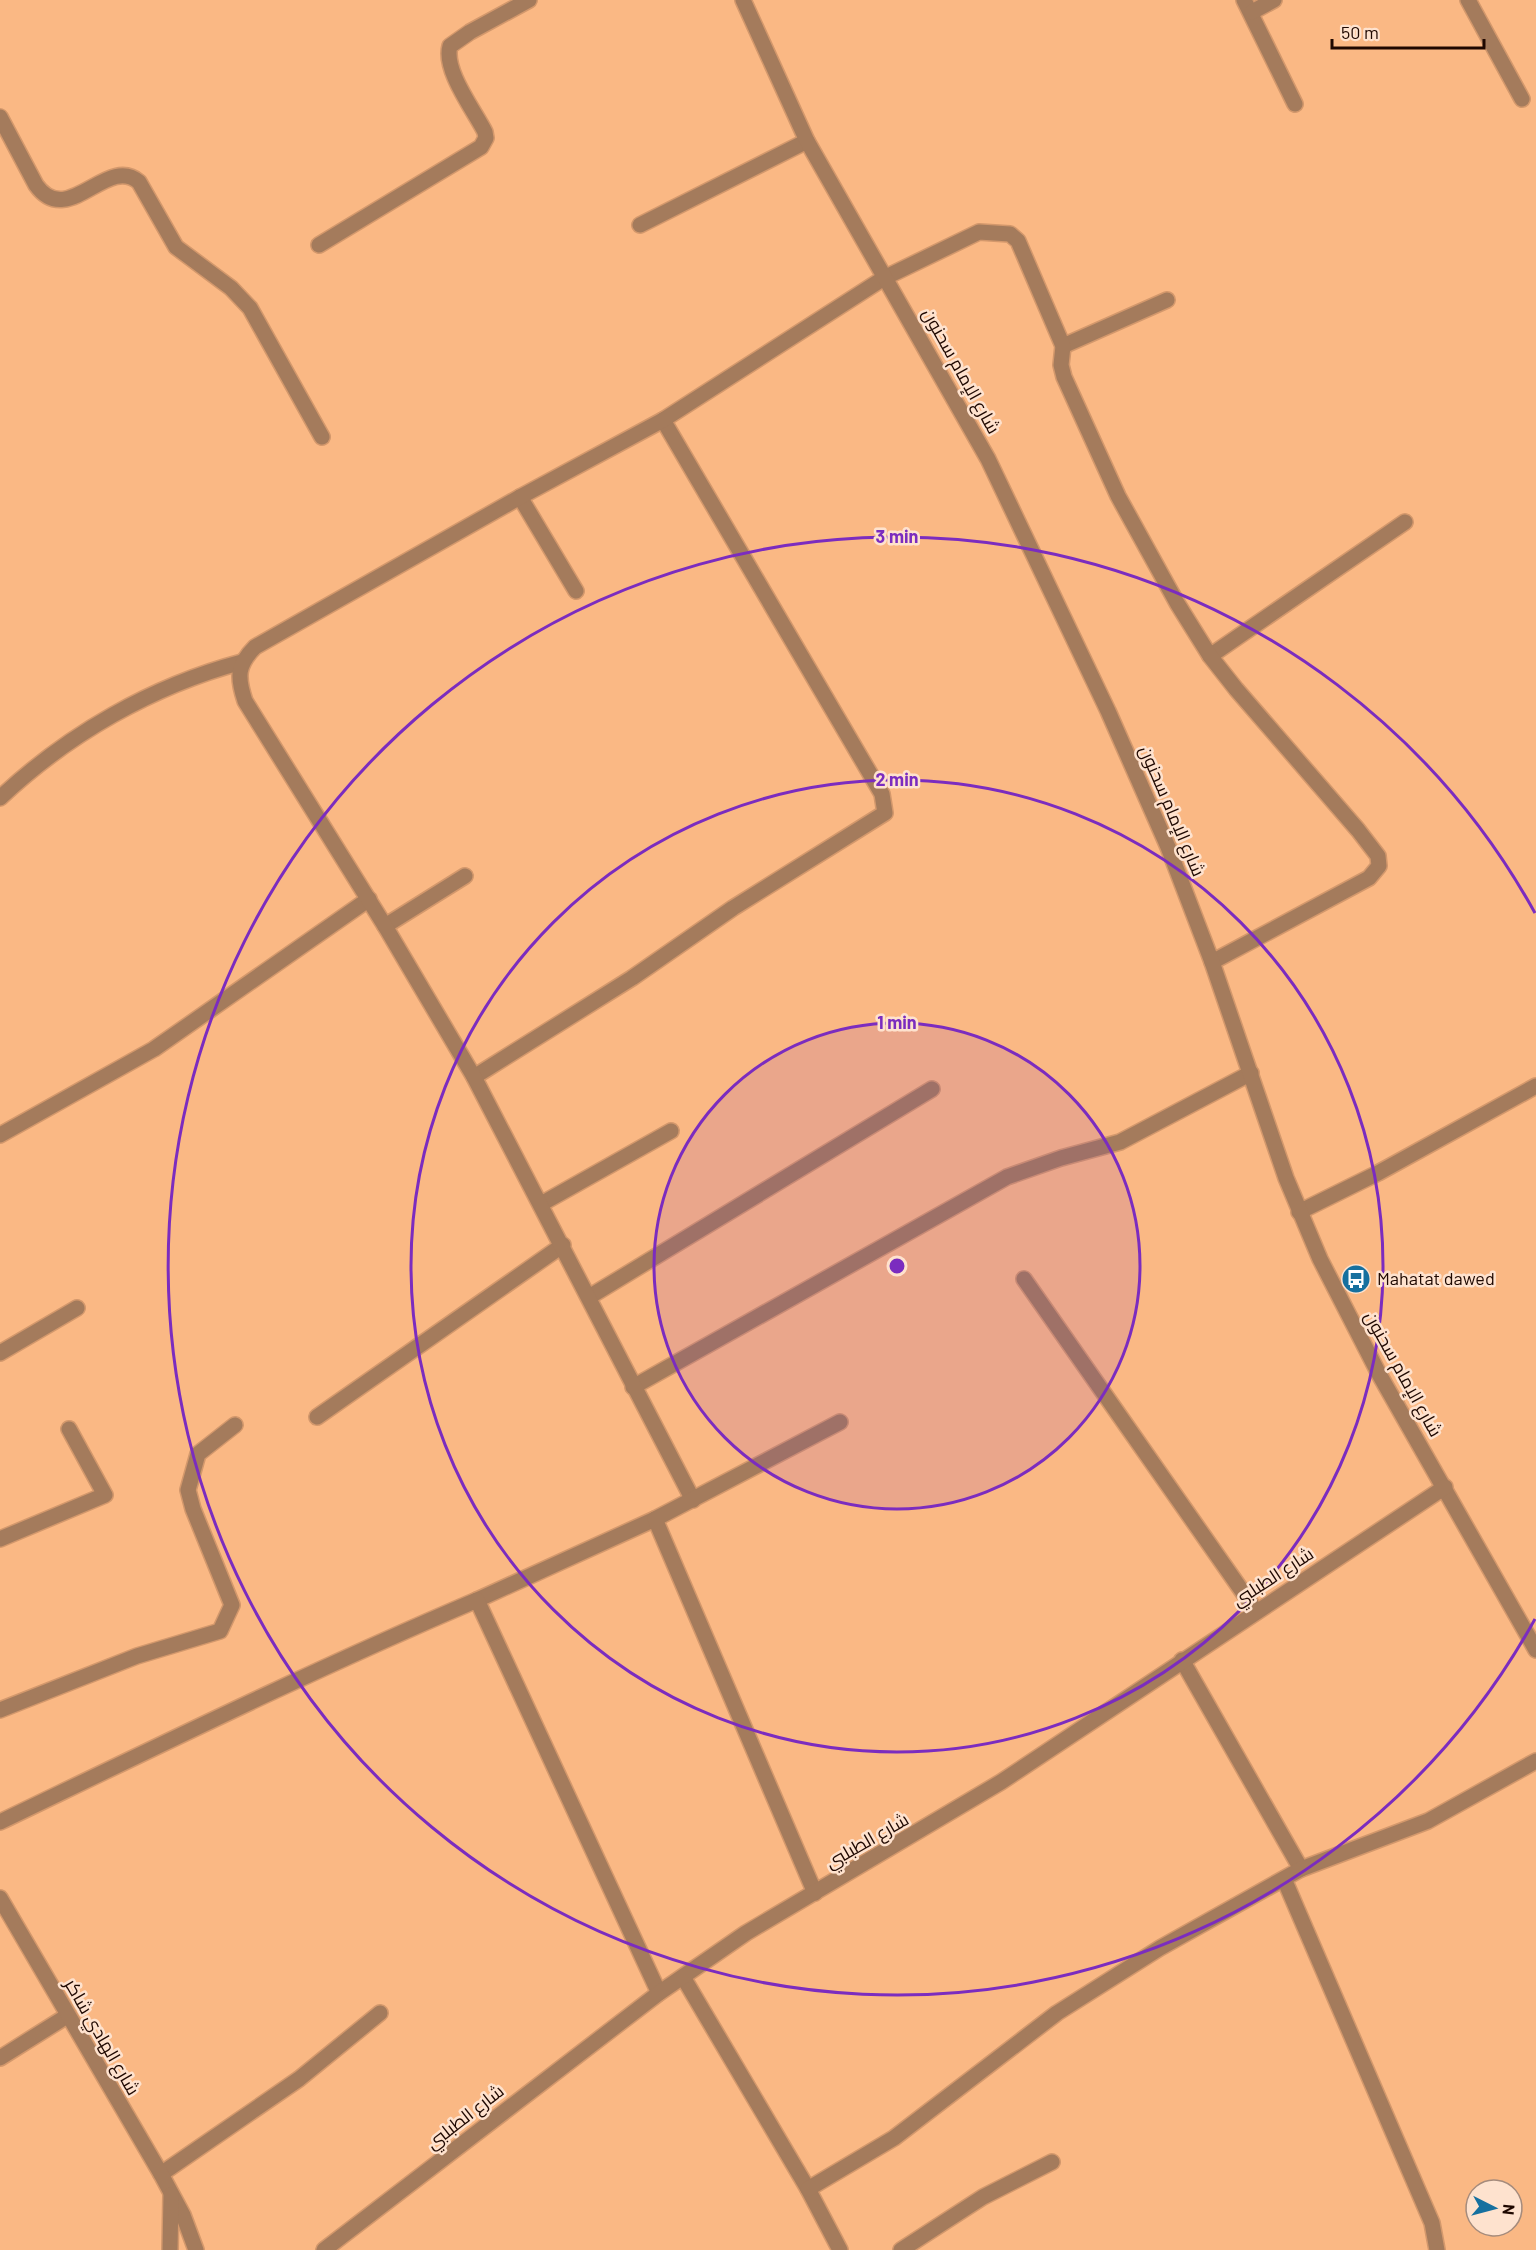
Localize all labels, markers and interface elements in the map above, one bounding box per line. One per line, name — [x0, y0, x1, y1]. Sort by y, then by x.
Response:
scale bar — [1332, 12, 1484, 50]
text: 50 m — [1341, 21, 1379, 43]
street label: شارع الإمام سحنون — [917, 304, 1005, 438]
text: 3 min — [876, 525, 918, 547]
street label: شارع الإمام سحنون — [1134, 742, 1210, 880]
text: 2 min — [875, 768, 919, 790]
text: 1 min — [877, 1011, 917, 1033]
centre of rings — [887, 1256, 907, 1276]
bus stop icon: Mahatat dawed — [1340, 1263, 1372, 1295]
place label: Mahatat dawed — [1377, 1267, 1495, 1289]
street label: شارع الإمام سحنون — [1359, 1307, 1447, 1441]
street label: شارع الطبلبي — [1228, 1542, 1319, 1614]
street label: شارع الطبلبي — [821, 1807, 914, 1876]
street label: شارع الهادي شاكر — [57, 1974, 145, 2101]
street label: شارع الطبلبي — [421, 2079, 510, 2157]
north arrow — [1464, 2178, 1524, 2238]
text: N — [1499, 2203, 1519, 2216]

